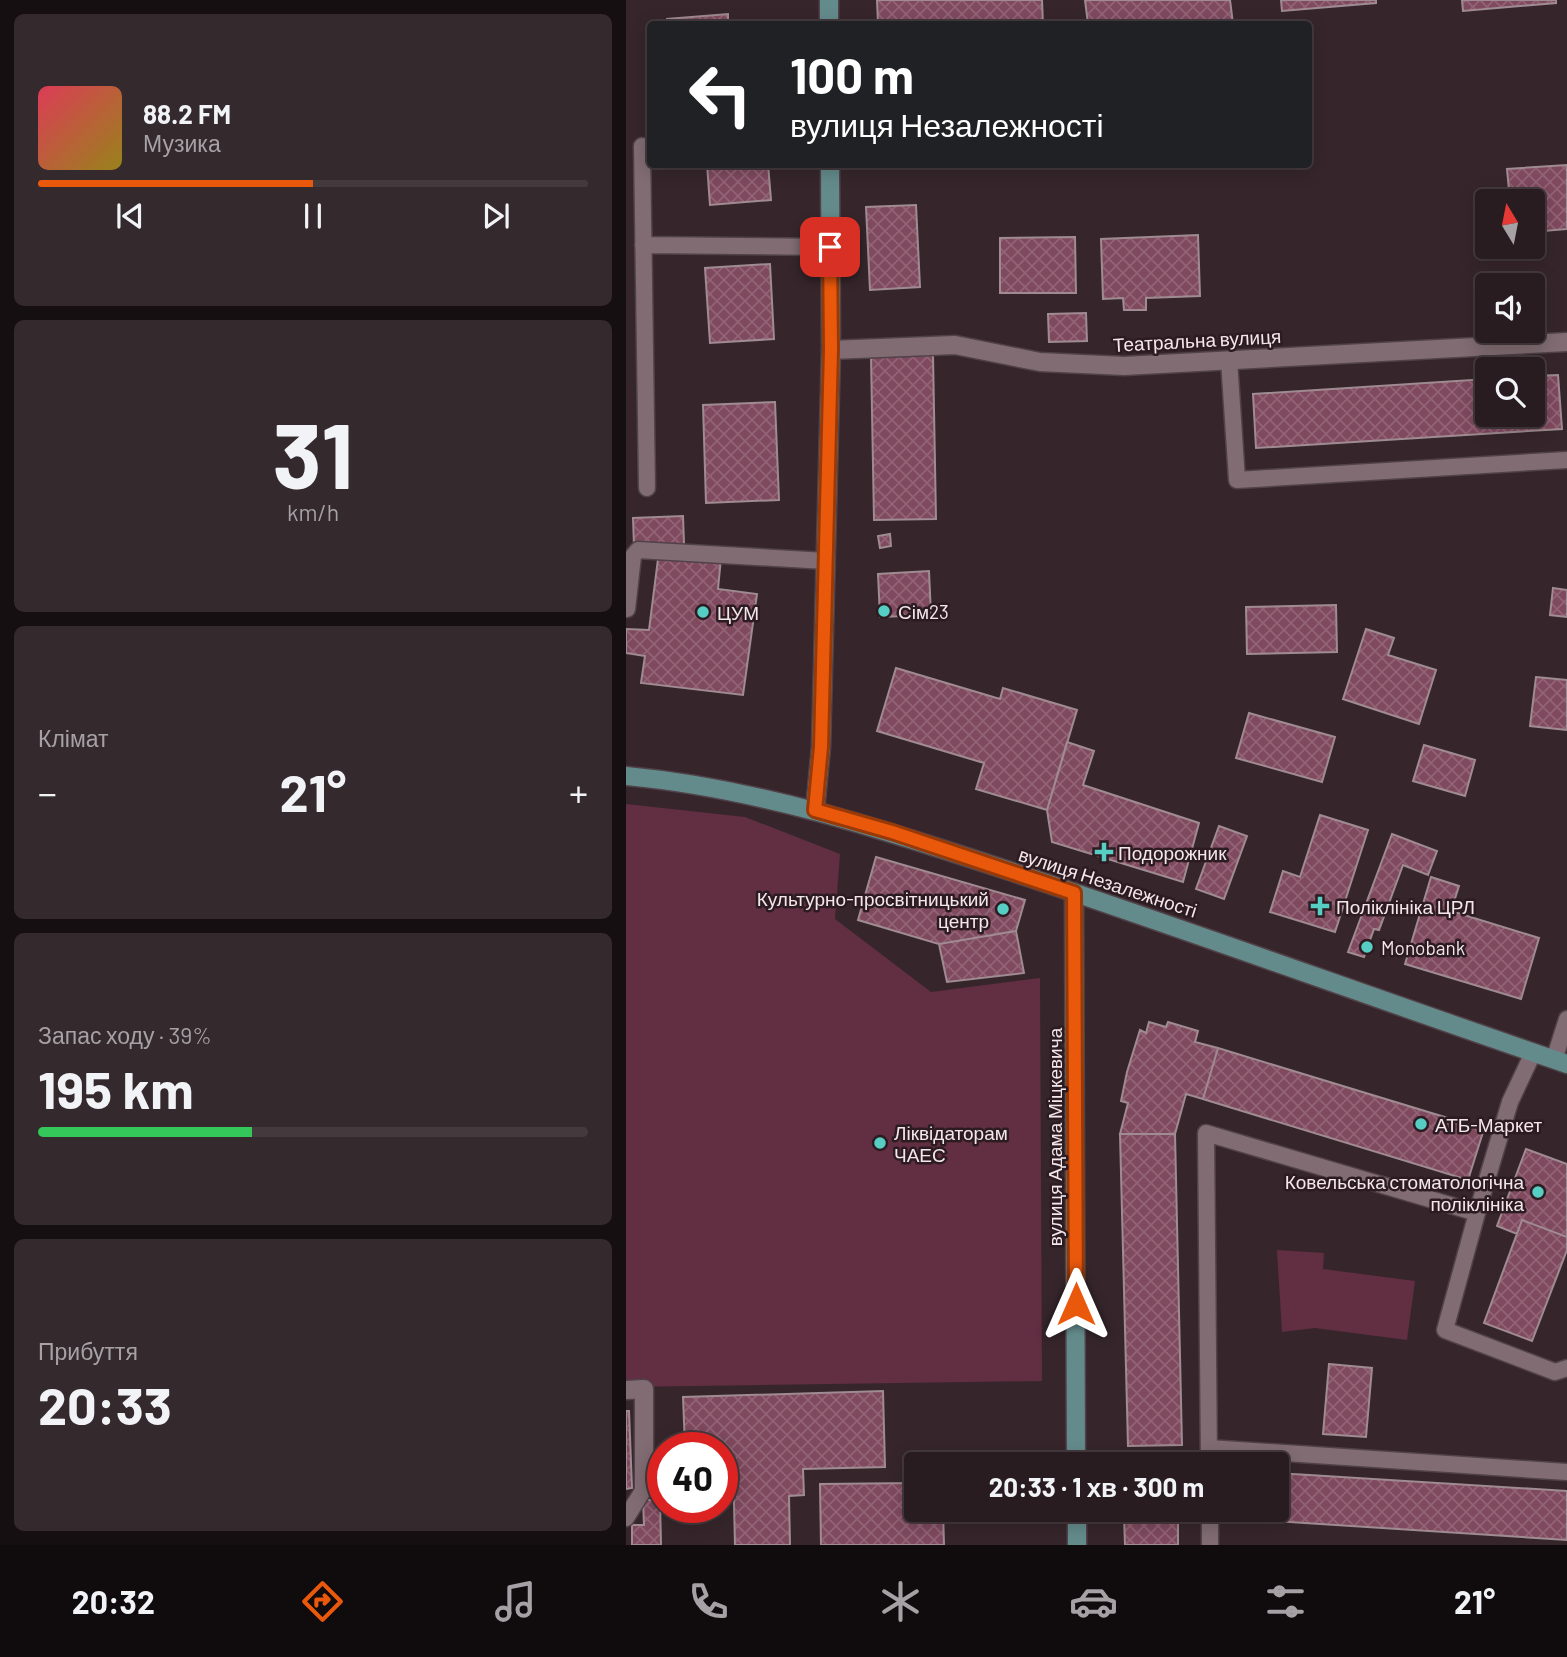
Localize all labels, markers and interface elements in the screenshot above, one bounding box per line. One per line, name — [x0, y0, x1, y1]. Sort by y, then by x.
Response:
text: 100 m — [790, 45, 914, 104]
icon: left — [675, 49, 766, 140]
text: 88.2 FM — [143, 98, 231, 129]
text: вулиця Незалежності — [790, 105, 1104, 143]
text: Музика — [143, 129, 221, 157]
north arrow — [1475, 189, 1545, 259]
map controls — [1475, 189, 1545, 427]
icon: previous — [111, 197, 149, 235]
icon: pause — [294, 197, 332, 235]
icon: next — [477, 197, 515, 235]
pin — [800, 217, 860, 277]
icon: arrive — [811, 228, 849, 266]
button: sound — [1475, 273, 1545, 343]
street label: Театральна вулиця — [1112, 324, 1282, 356]
button: search — [1475, 357, 1545, 427]
text: 31 — [272, 398, 354, 507]
text: km/h — [287, 498, 339, 526]
place label: Сім23 — [898, 600, 949, 623]
place label: ЦУМ — [717, 601, 759, 624]
marker: Сім23 — [876, 603, 892, 619]
marker: ЦУМ — [695, 604, 711, 620]
text: Клімат — [38, 724, 109, 752]
text: 21° — [280, 760, 346, 822]
text: − — [38, 769, 57, 815]
text: + — [569, 769, 588, 815]
place label: Подорожник — [1118, 841, 1227, 864]
street label: вулиця Незалежності — [1016, 842, 1200, 922]
marker: Подорожник — [1096, 844, 1112, 860]
place label: Культурно-просвітницький центр — [757, 887, 989, 932]
place label: Поліклініка ЦРЛ — [1336, 895, 1475, 918]
marker: Поліклініка ЦРЛ — [1310, 896, 1330, 916]
marker: Культурно-просвітницький центр — [995, 901, 1011, 917]
place label: Monobank — [1381, 936, 1465, 959]
marker: Monobank — [1359, 939, 1375, 955]
text: Запас ходу · 39% — [38, 1021, 212, 1049]
street label: вулиця Адама Міцкевича — [1043, 1027, 1066, 1246]
text: 195 km — [38, 1057, 194, 1119]
place label: АТБ-Маркет — [1435, 1113, 1542, 1136]
marker: АТБ-Маркет — [1413, 1116, 1429, 1132]
place label: Ліквідаторам ЧАЕС — [894, 1121, 1008, 1166]
marker: Ліквідаторам ЧАЕС — [872, 1135, 888, 1151]
place label: Ковельська стоматологічна поліклініка — [1285, 1170, 1524, 1215]
marker: Ковельська стоматологічна поліклініка — [1530, 1184, 1546, 1200]
position arrow — [1039, 1267, 1113, 1341]
text: Прибуття — [38, 1337, 138, 1365]
text: 20:33 — [38, 1373, 172, 1435]
speed limit sign: 40 — [647, 1432, 738, 1523]
text: 20:33 · 1 хв · 300 m — [989, 1471, 1204, 1502]
icon: directions — [298, 1577, 347, 1626]
icon: music — [491, 1577, 540, 1626]
icon: phone — [684, 1577, 733, 1626]
icon: climate — [876, 1577, 925, 1626]
icon: car — [1069, 1577, 1118, 1626]
icon: filters — [1261, 1577, 1310, 1626]
text: 20:32 — [72, 1582, 155, 1620]
text: 21° — [1454, 1582, 1495, 1620]

